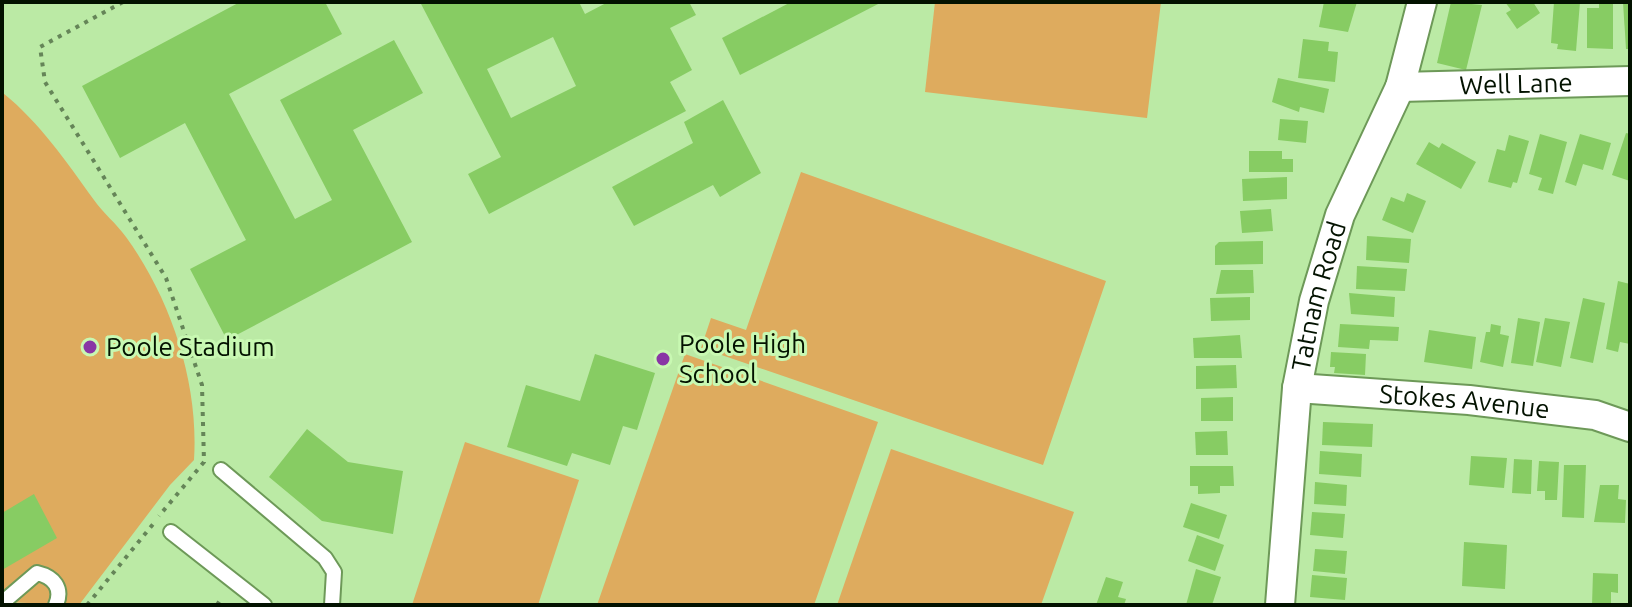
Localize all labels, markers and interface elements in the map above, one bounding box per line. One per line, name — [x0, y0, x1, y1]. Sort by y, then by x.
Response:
street label: Well Lane — [1459, 68, 1573, 99]
street label: Tatnam Road — [1286, 218, 1351, 374]
place label: Poole High School — [679, 329, 806, 388]
place label: Poole Stadium — [106, 332, 275, 361]
marker: Poole Stadium — [81, 338, 99, 356]
marker: Poole High School — [654, 350, 672, 368]
street label: Stokes Avenue — [1378, 379, 1551, 423]

